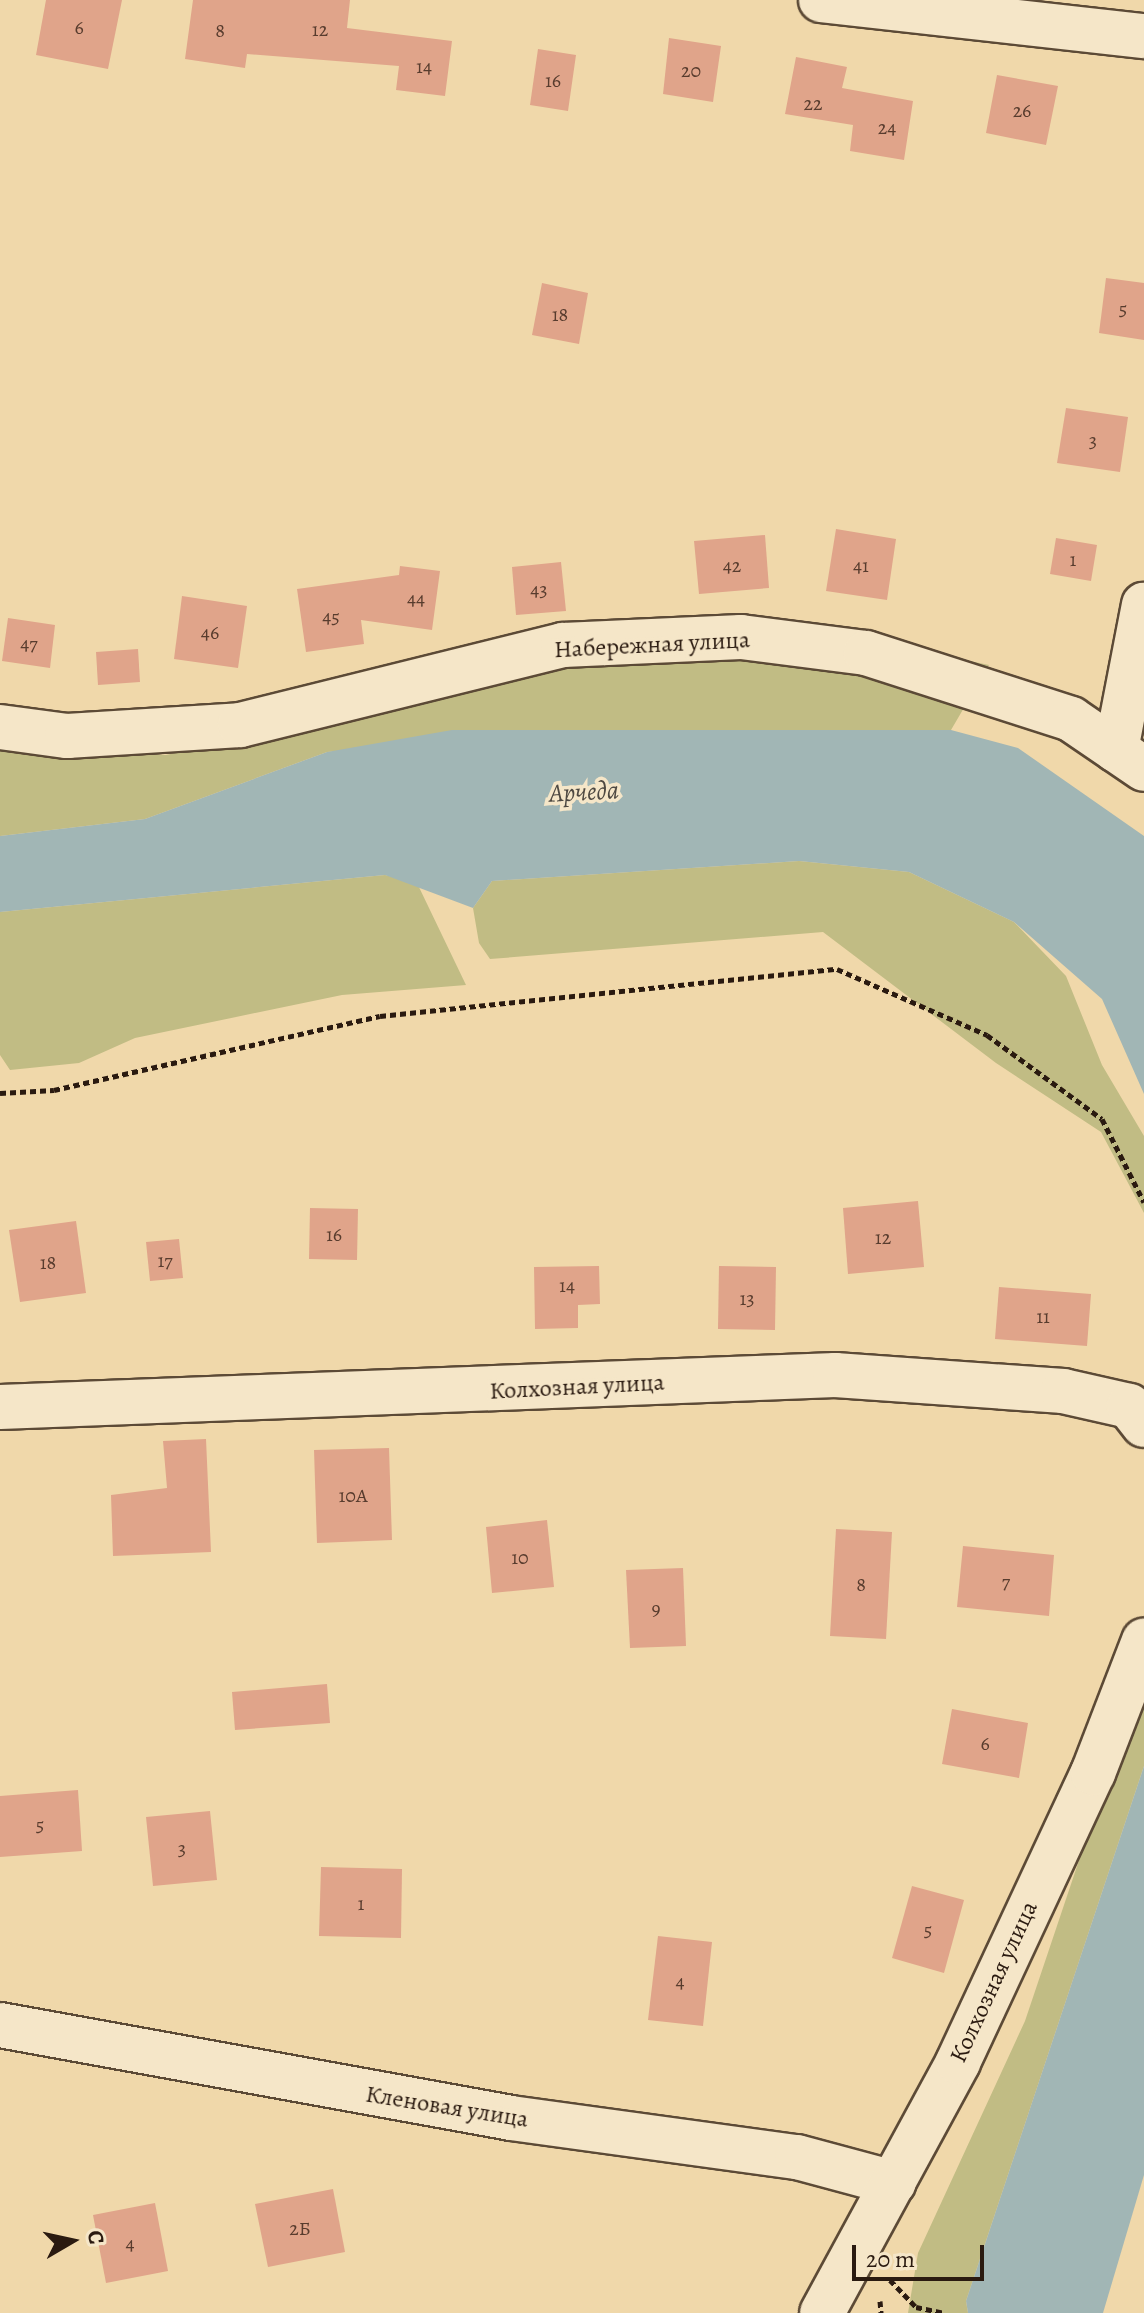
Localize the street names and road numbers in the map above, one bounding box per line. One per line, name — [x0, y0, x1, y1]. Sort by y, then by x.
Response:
street label: Набережная улица — [553, 625, 751, 665]
street label: Колхозная улица — [489, 1368, 665, 1406]
street label: Колхозная улица — [944, 1897, 1044, 2067]
street label: Кленовая улица — [364, 2080, 530, 2134]

